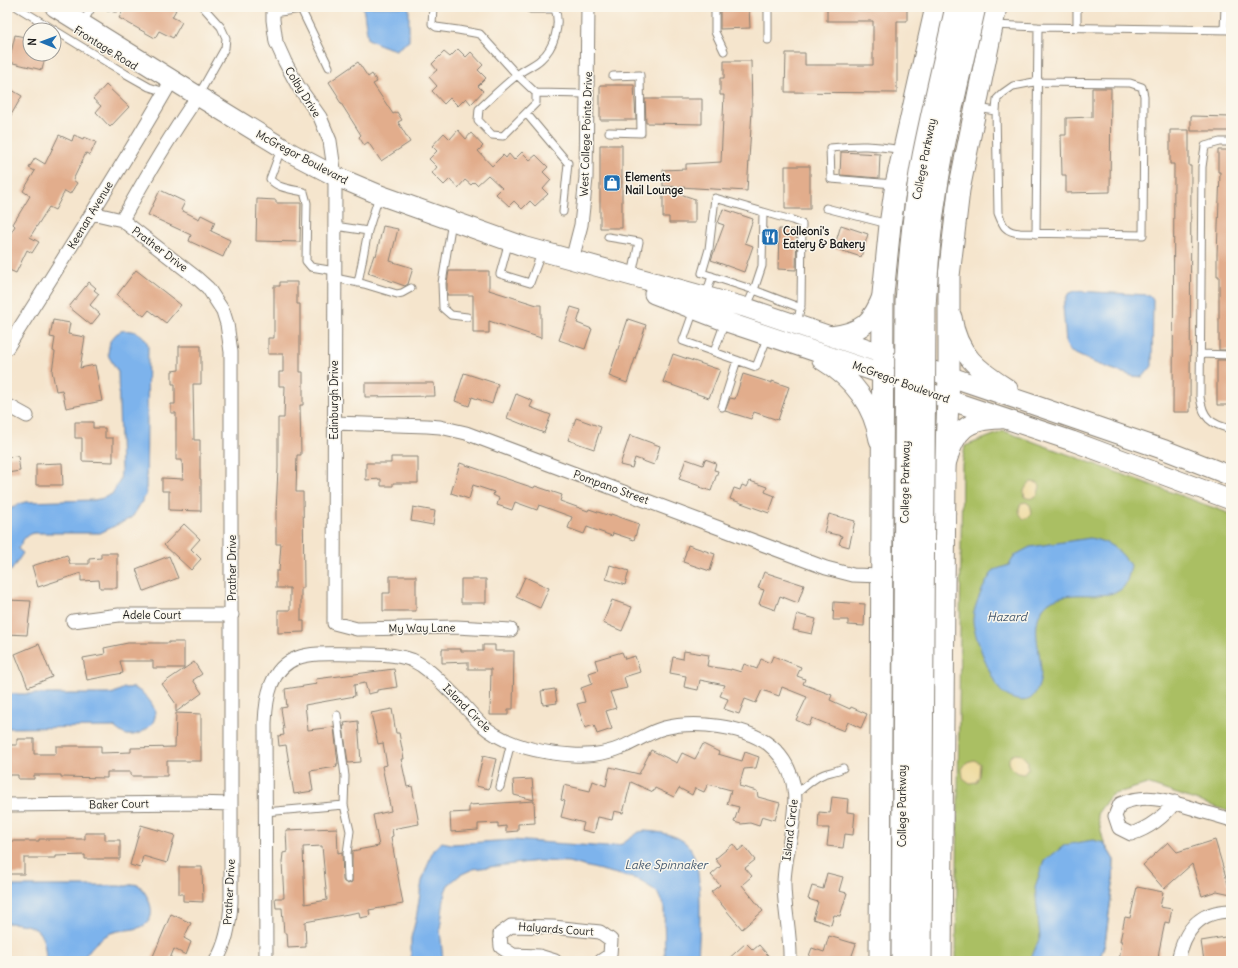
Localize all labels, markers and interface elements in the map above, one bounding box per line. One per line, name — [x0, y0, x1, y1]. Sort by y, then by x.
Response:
north arrow — [22, 22, 62, 62]
street label: Frontage Road — [71, 23, 141, 74]
text: N — [25, 38, 39, 46]
street label: Colby Drive — [282, 64, 324, 120]
street label: West College Pointe Drive — [577, 71, 595, 197]
street label: College Parkway — [909, 117, 939, 201]
street label: McGregor Boulevard — [254, 127, 351, 187]
place label: Elements Nail Lounge — [625, 170, 683, 198]
shop icon: Elements Nail Lounge — [602, 173, 622, 193]
street label: Keenan Avenue — [64, 178, 116, 252]
street label: Prather Drive — [129, 223, 191, 275]
place label: Colleoni's Eatery & Bakery — [783, 224, 865, 252]
restaurant icon: Colleoni's Eatery & Bakery — [760, 227, 780, 247]
street label: McGregor Boulevard — [851, 358, 952, 406]
street label: Edinburgh Drive — [327, 360, 341, 440]
street label: College Parkway — [897, 441, 913, 523]
street label: Pompano Street — [571, 467, 651, 507]
street label: Prather Drive — [225, 535, 239, 601]
street label: Adele Court — [123, 608, 181, 622]
water label: Hazard — [987, 609, 1029, 624]
street label: My Way Lane — [388, 620, 456, 636]
street label: Island Circle — [440, 681, 494, 735]
street label: College Parkway — [895, 765, 909, 847]
street label: Baker Court — [89, 796, 149, 812]
street label: Island Circle — [779, 798, 801, 862]
water label: Lake Spinnaker — [625, 857, 710, 872]
street label: Prather Drive — [220, 858, 238, 926]
street label: Halyards Court — [518, 919, 594, 939]

